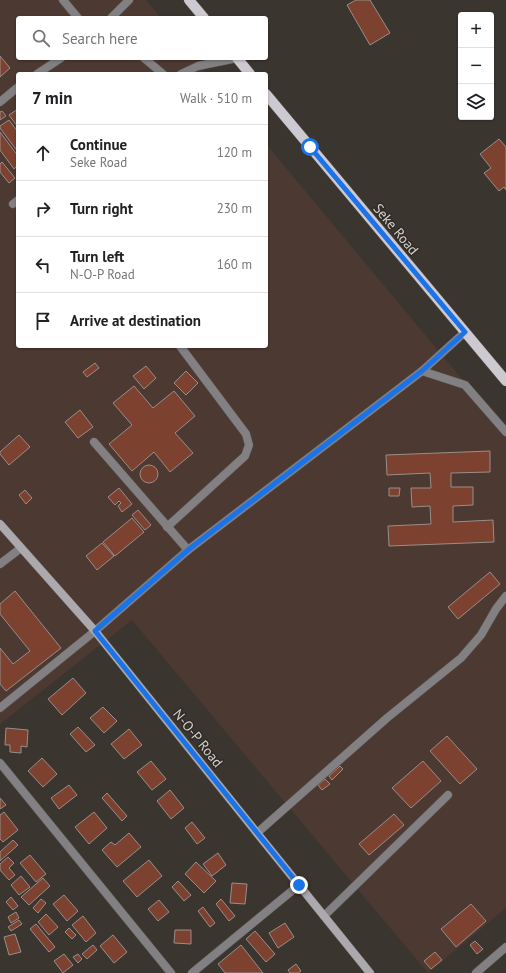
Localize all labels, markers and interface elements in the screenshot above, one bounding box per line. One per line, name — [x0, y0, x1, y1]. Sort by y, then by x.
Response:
map controls — [458, 12, 494, 120]
button: + — [458, 12, 494, 48]
search box — [16, 16, 268, 60]
icon: search — [30, 27, 52, 49]
text: Search here — [62, 29, 138, 48]
button: − — [458, 48, 494, 84]
button: layers — [458, 84, 494, 120]
text: 7 min — [32, 87, 73, 109]
text: Walk · 510 m — [180, 90, 252, 107]
text: Continue — [70, 135, 127, 154]
route start — [301, 138, 319, 156]
icon: ahead — [32, 142, 54, 164]
text: 120 m — [217, 144, 252, 161]
text: Seke Road — [70, 154, 127, 171]
icon: right — [32, 198, 54, 220]
text: Turn right — [70, 199, 133, 218]
text: 230 m — [217, 200, 252, 217]
street label: Seke Road — [369, 200, 423, 258]
text: Turn left — [70, 247, 124, 266]
icon: left — [32, 254, 54, 276]
text: 160 m — [217, 256, 252, 273]
text: N-O-P Road — [70, 266, 135, 283]
icon: arrive — [32, 310, 54, 332]
text: Arrive at destination — [70, 311, 201, 330]
street label: N-O-P Road — [169, 705, 227, 771]
route end — [290, 876, 308, 894]

